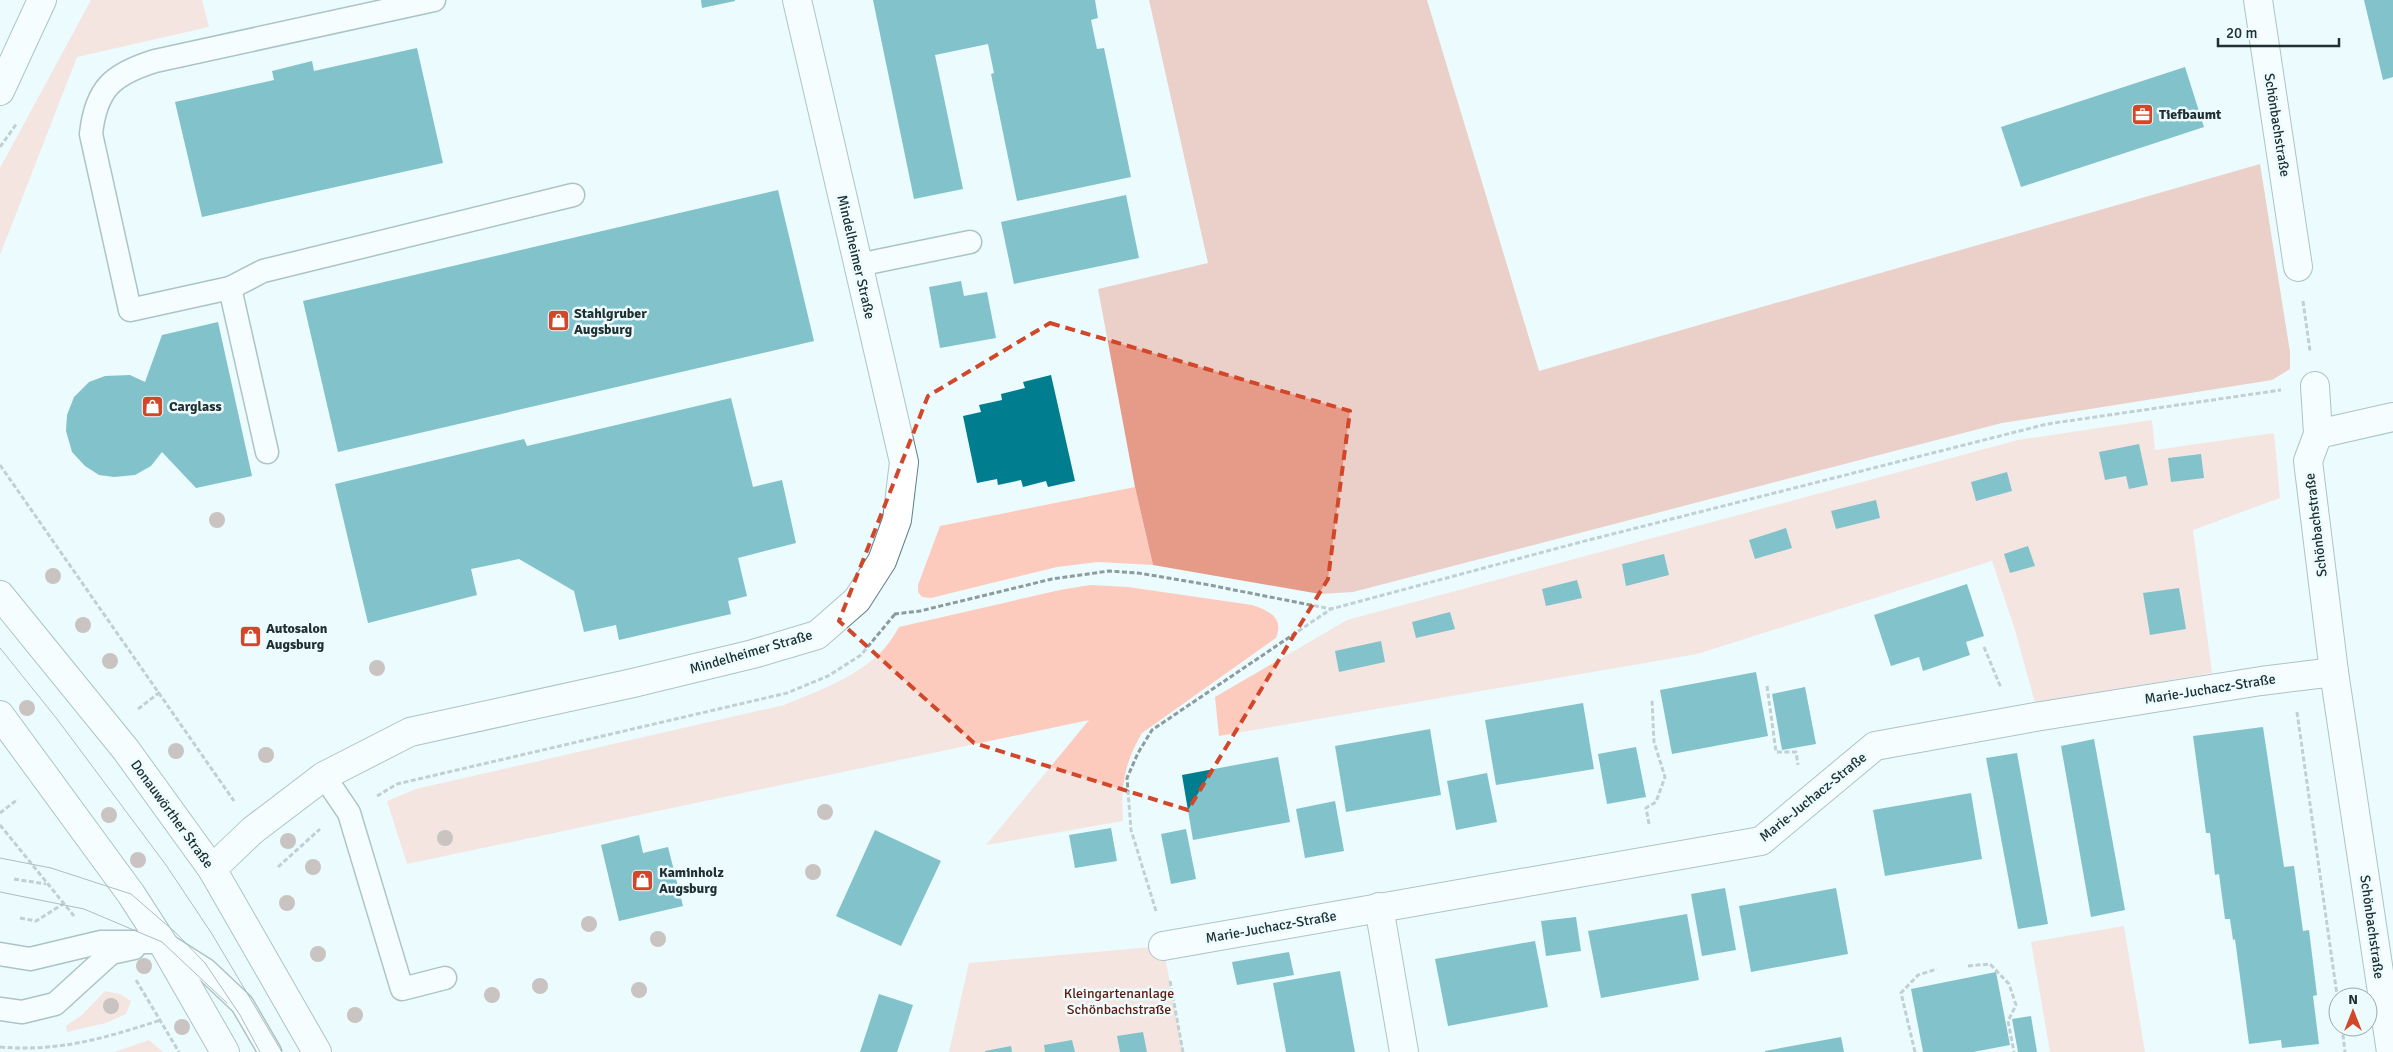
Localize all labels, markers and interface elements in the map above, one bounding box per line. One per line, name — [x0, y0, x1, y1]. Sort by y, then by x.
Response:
scale bar — [2218, 15, 2339, 47]
text: 20 m — [2226, 24, 2257, 42]
street label: Schönbachstraße — [2260, 72, 2294, 178]
office icon: Tiefbaumt — [2131, 102, 2155, 126]
place label: Tiefbaumt — [2159, 106, 2222, 123]
street label: Mindelheimer Straße — [833, 193, 879, 321]
place label: Stahlgruber Augsburg — [574, 305, 647, 338]
shop icon: Stahlgruber Augsburg — [546, 309, 570, 333]
shop icon: Carglass — [141, 394, 165, 418]
place label: Carglass — [169, 398, 222, 415]
street label: Schönbachstraße — [2301, 472, 2331, 578]
place label: Autosalon Augsburg — [266, 620, 328, 653]
shop icon: Autosalon Augsburg — [238, 624, 262, 648]
street label: Mindelheimer Straße — [688, 626, 814, 678]
street label: Marie-Juchacz-Straße — [2143, 670, 2277, 708]
street label: Marie-Juchacz-Straße — [1756, 749, 1870, 845]
street label: Donauwörther Straße — [127, 757, 217, 871]
place label: Kaminholz Augsburg — [659, 864, 724, 897]
shop icon: Kaminholz Augsburg — [631, 868, 655, 892]
street label: Schönbachstraße — [2356, 874, 2388, 980]
street label: Marie-Juchacz-Straße — [1204, 907, 1338, 947]
park label: Kleingartenanlage Schönbachstraße — [1064, 985, 1174, 1018]
north arrow — [2328, 987, 2378, 1037]
text: N — [2348, 991, 2358, 1008]

